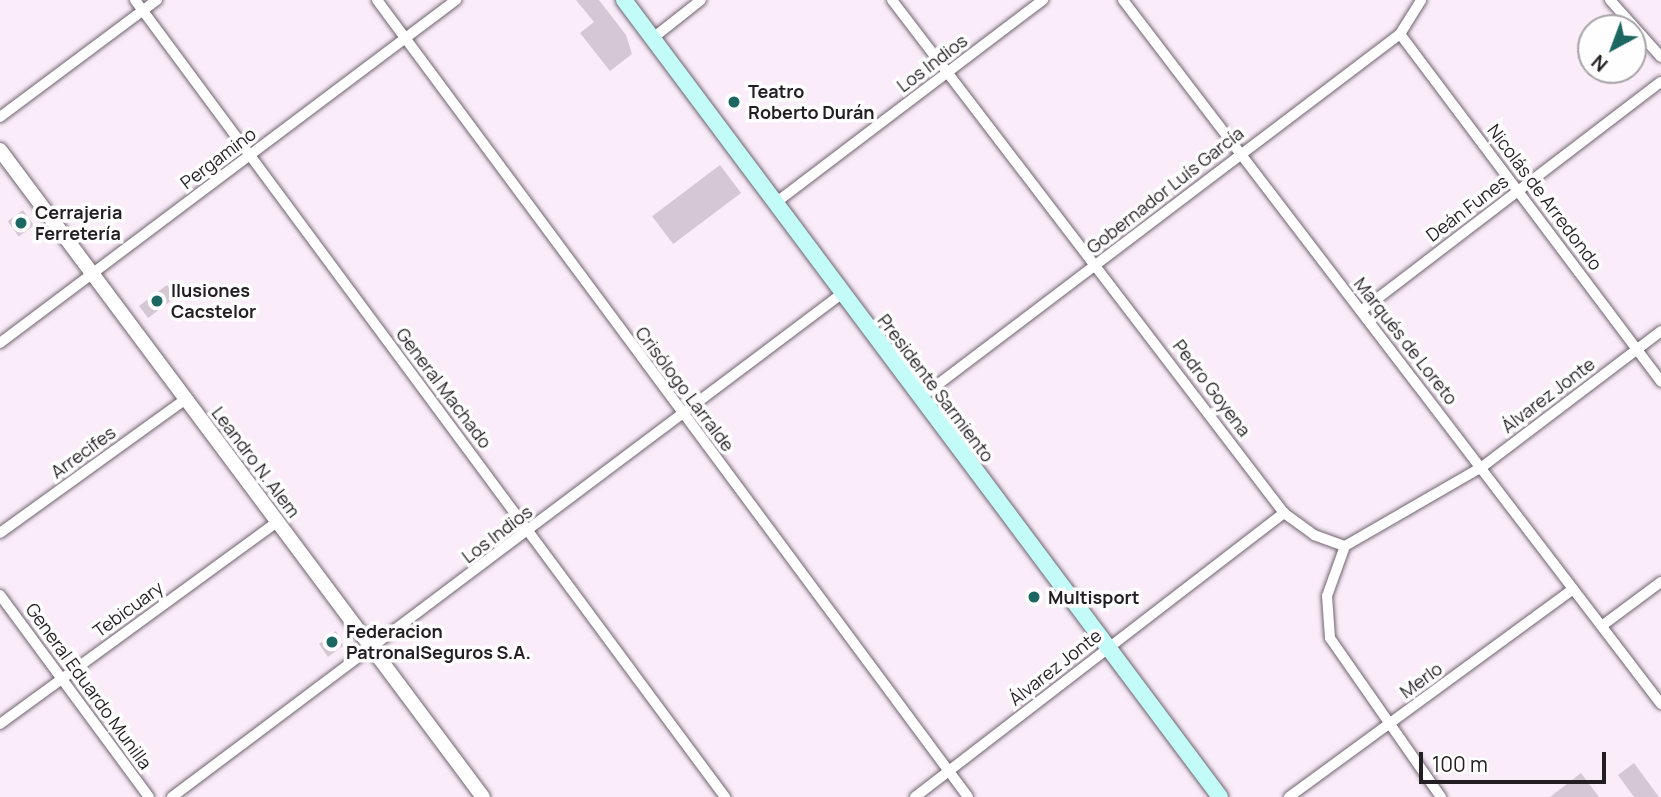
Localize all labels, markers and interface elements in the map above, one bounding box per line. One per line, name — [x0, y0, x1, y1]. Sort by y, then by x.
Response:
north arrow — [1577, 14, 1647, 84]
street label: Los Indios — [893, 30, 971, 96]
text: N — [1586, 49, 1613, 78]
place label: Teatro Roberto Durán — [748, 81, 875, 124]
marker: Teatro Roberto Durán — [726, 94, 742, 110]
street label: Nicolás de Arredondo — [1483, 120, 1607, 274]
street label: Gobernador Luís García — [1082, 122, 1248, 258]
street label: Pergamino — [176, 123, 260, 193]
street label: Deán Funes — [1422, 170, 1512, 246]
place label: Cerrajeria Ferretería — [35, 202, 122, 244]
marker: Cerrajeria Ferretería — [13, 215, 29, 231]
street label: Marqués de Loreto — [1350, 273, 1462, 409]
place label: Ilusiones Cacstelor — [171, 280, 256, 322]
marker: Ilusiones Cacstelor — [149, 293, 165, 309]
street label: Presidente Sarmiento — [873, 310, 999, 466]
street label: Crisólogo Larralde — [631, 322, 739, 456]
street label: General Machado — [392, 324, 496, 452]
street label: Pedro Goyena — [1169, 335, 1255, 441]
street label: Álvarez Jonte — [1497, 353, 1599, 437]
street label: Leandro N. Alem — [207, 402, 305, 522]
street label: Arrecifes — [46, 421, 120, 483]
street label: Los Indios — [458, 501, 536, 567]
street label: Tebicuary — [89, 576, 167, 642]
place label: Multisport — [1048, 586, 1139, 608]
marker: Multisport — [1026, 589, 1042, 605]
street label: General Eduardo Munilla — [21, 599, 157, 773]
place label: Federacion PatronalSeguros S.A. — [346, 621, 531, 664]
street label: Álvarez Jonte — [1005, 624, 1105, 710]
marker: Federacion PatronalSeguros S.A. — [324, 634, 340, 650]
street label: Merlo — [1396, 657, 1446, 703]
scale bar — [1423, 738, 1610, 782]
text: 100 m — [1432, 750, 1488, 778]

